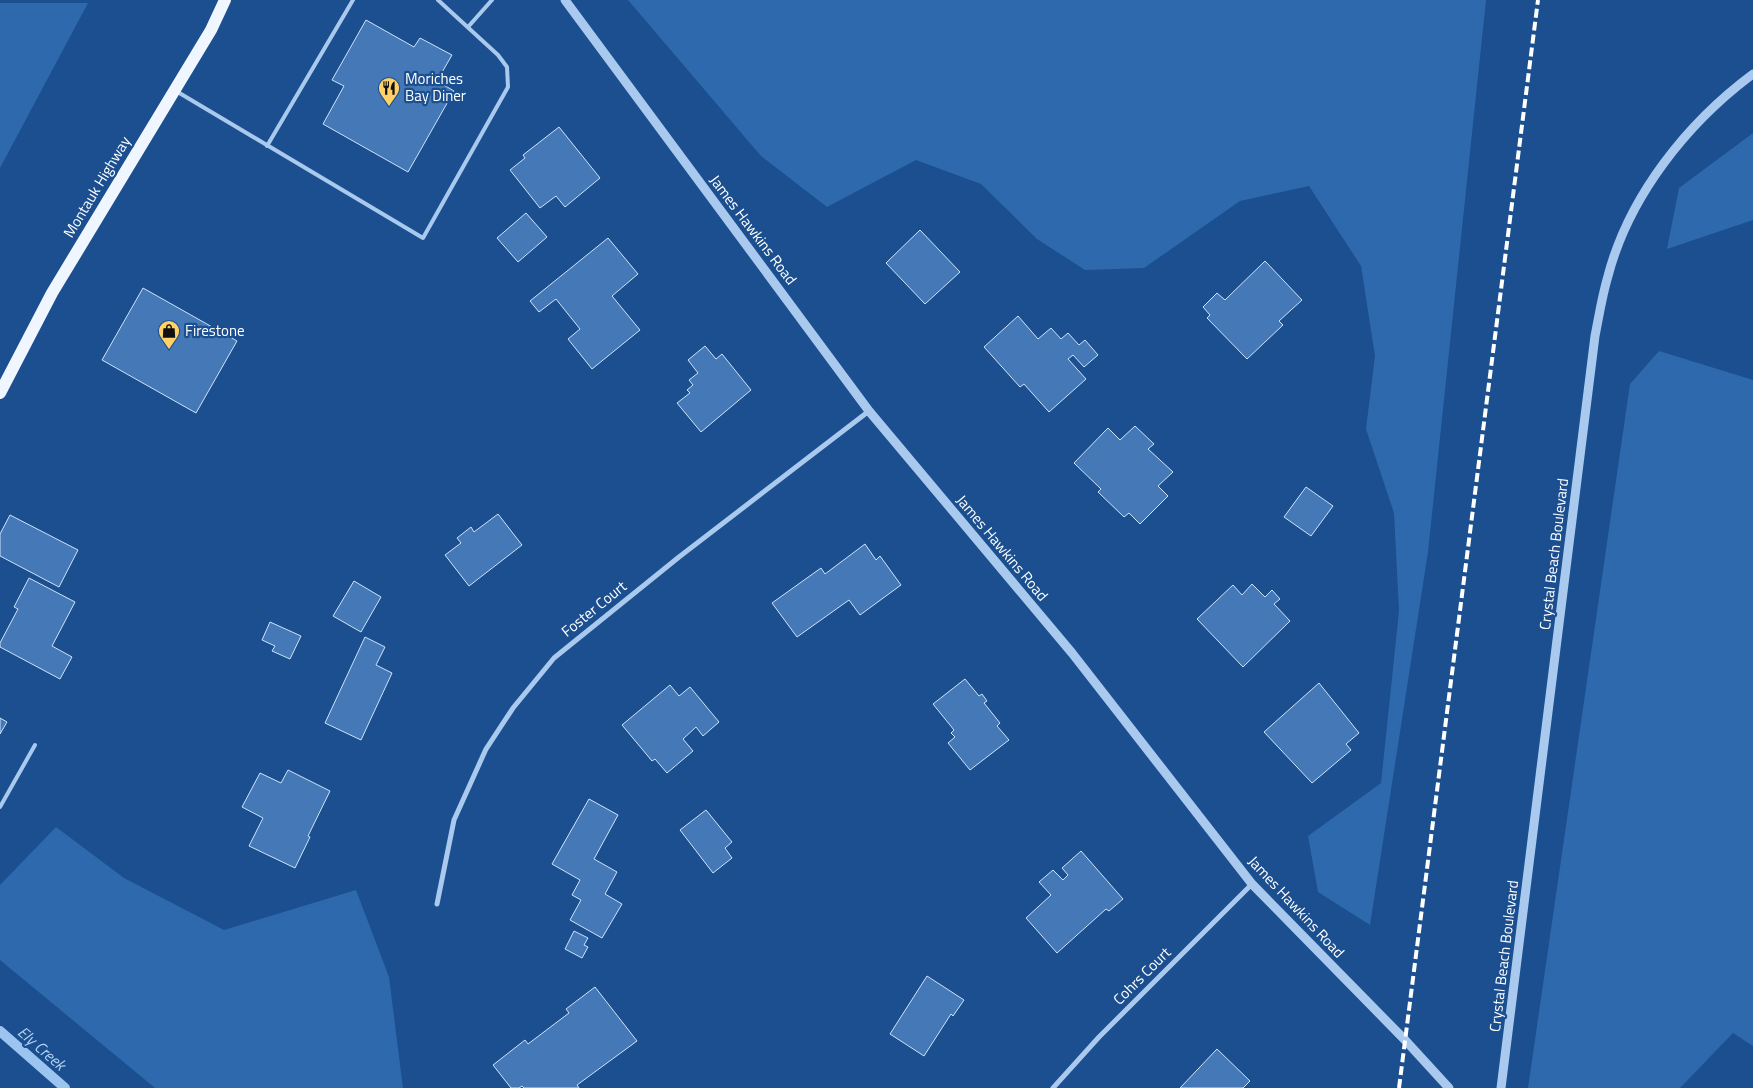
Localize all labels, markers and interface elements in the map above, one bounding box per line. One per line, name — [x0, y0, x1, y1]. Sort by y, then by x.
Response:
place label: Moriches Bay Diner — [405, 67, 466, 107]
restaurant icon: Moriches Bay Diner — [377, 76, 401, 107]
street label: Montauk Highway — [57, 132, 136, 242]
street label: James Hawkins Road — [704, 170, 802, 290]
shop icon: Firestone — [157, 319, 181, 350]
place label: Firestone — [185, 319, 245, 342]
street label: Crystal Beach Boulevard — [1533, 477, 1574, 631]
street label: James Hawkins Road — [951, 490, 1054, 606]
street label: Foster Court — [556, 575, 632, 642]
street label: James Hawkins Road — [1243, 850, 1350, 963]
street label: Crystal Beach Boulevard — [1483, 879, 1524, 1033]
street label: Cohrs Court — [1107, 941, 1176, 1010]
water label: Ely Creek — [13, 1020, 73, 1077]

